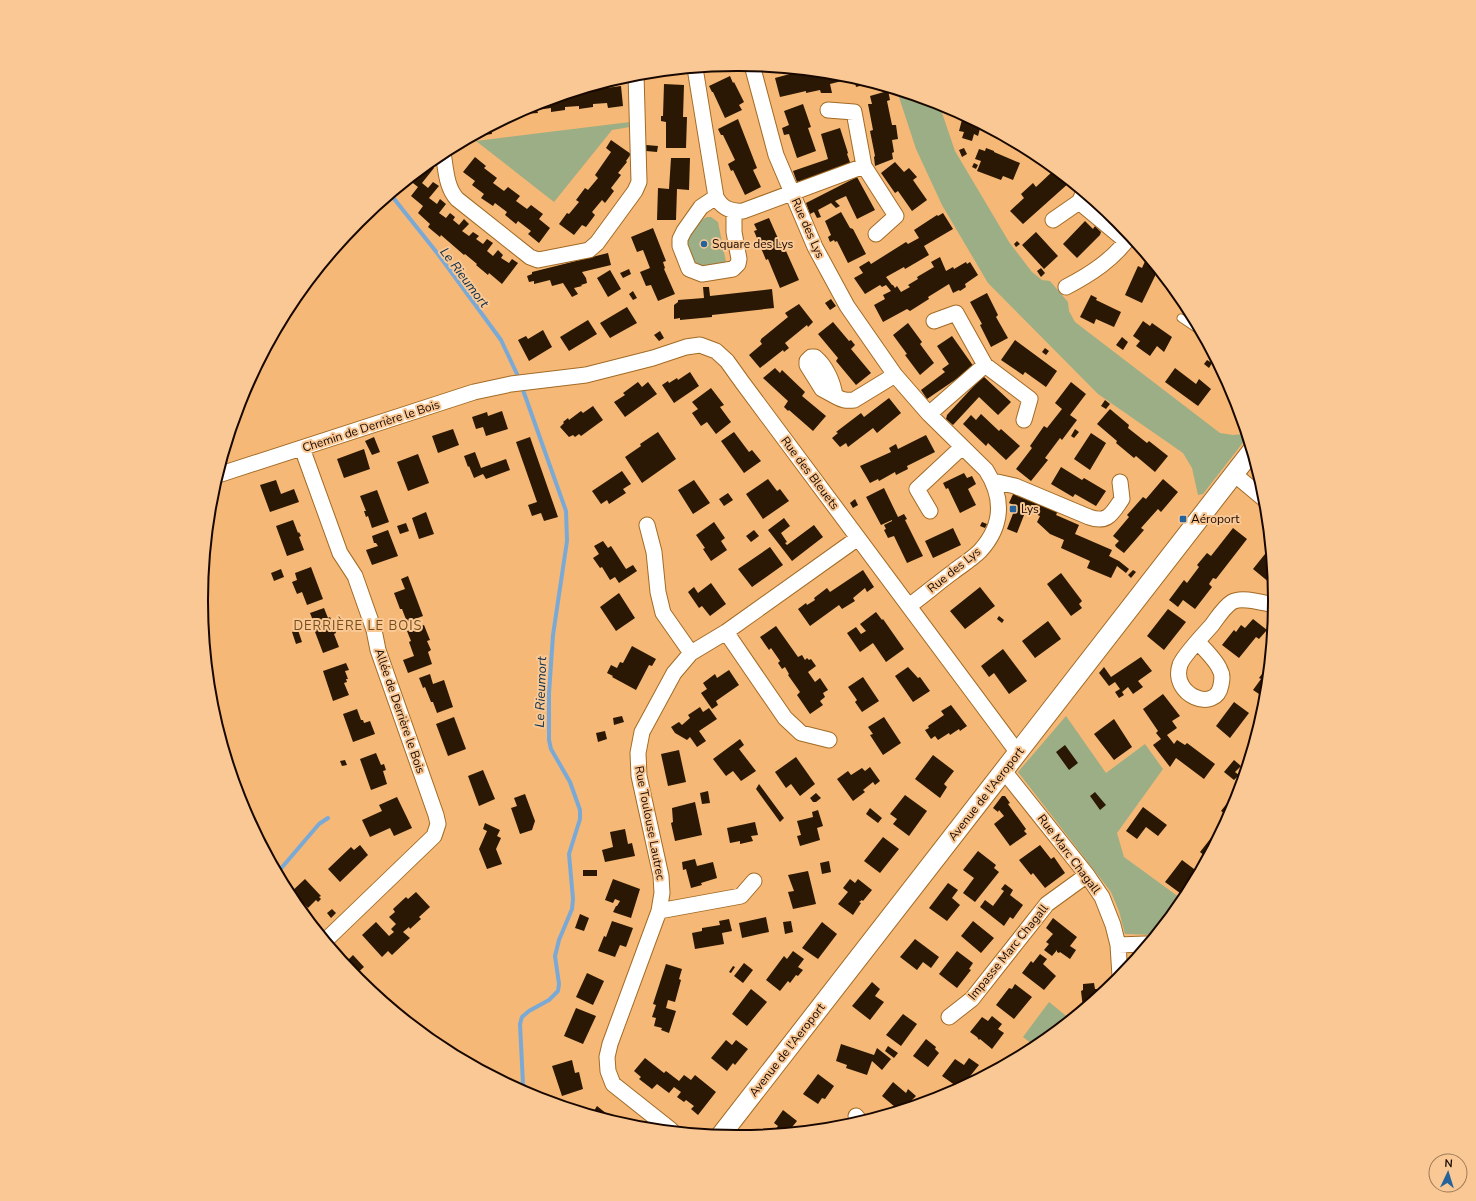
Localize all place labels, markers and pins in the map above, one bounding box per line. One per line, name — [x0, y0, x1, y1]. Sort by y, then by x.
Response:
place label: Square des Lys — [712, 236, 793, 252]
marker: Square des Lys — [699, 239, 709, 249]
place label: Lys — [1021, 501, 1039, 517]
marker: Lys — [1008, 504, 1018, 514]
place label: Aéroport — [1191, 511, 1240, 527]
marker: Aéroport — [1178, 514, 1188, 524]

